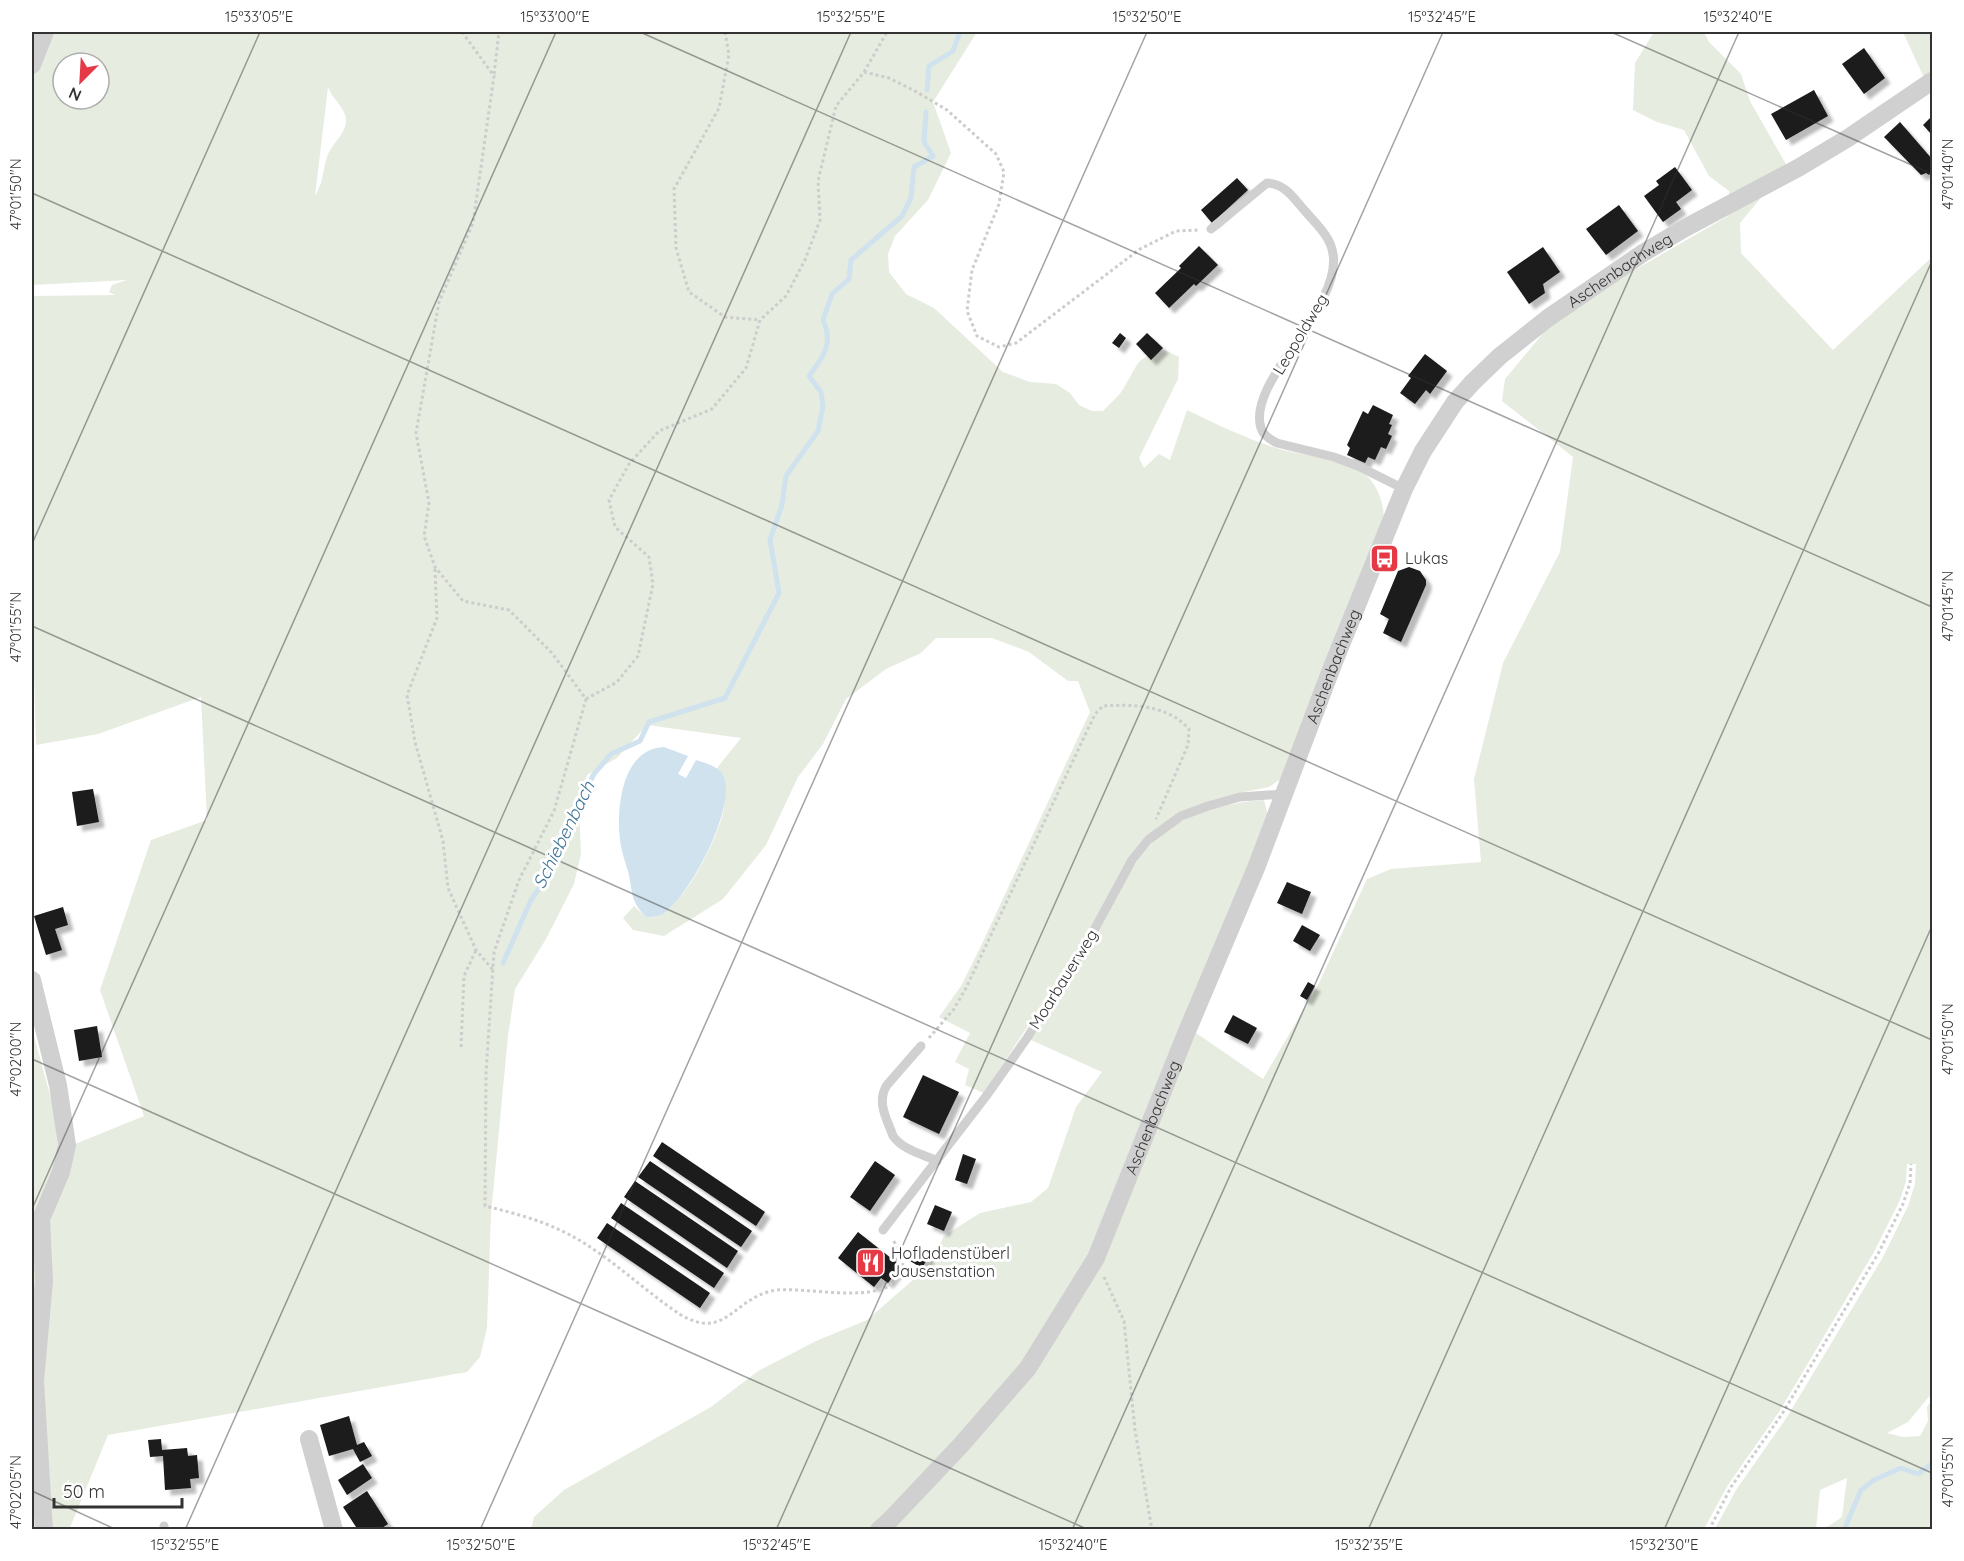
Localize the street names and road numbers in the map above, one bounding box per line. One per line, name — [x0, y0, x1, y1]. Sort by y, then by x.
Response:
street label: Aschenbachweg — [1564, 228, 1676, 312]
street label: Leopoldweg — [1268, 290, 1332, 378]
street label: Aschenbachweg — [1302, 606, 1364, 726]
street label: Moarbauerweg — [1024, 925, 1102, 1033]
street label: Aschenbachweg — [1121, 1057, 1184, 1177]

